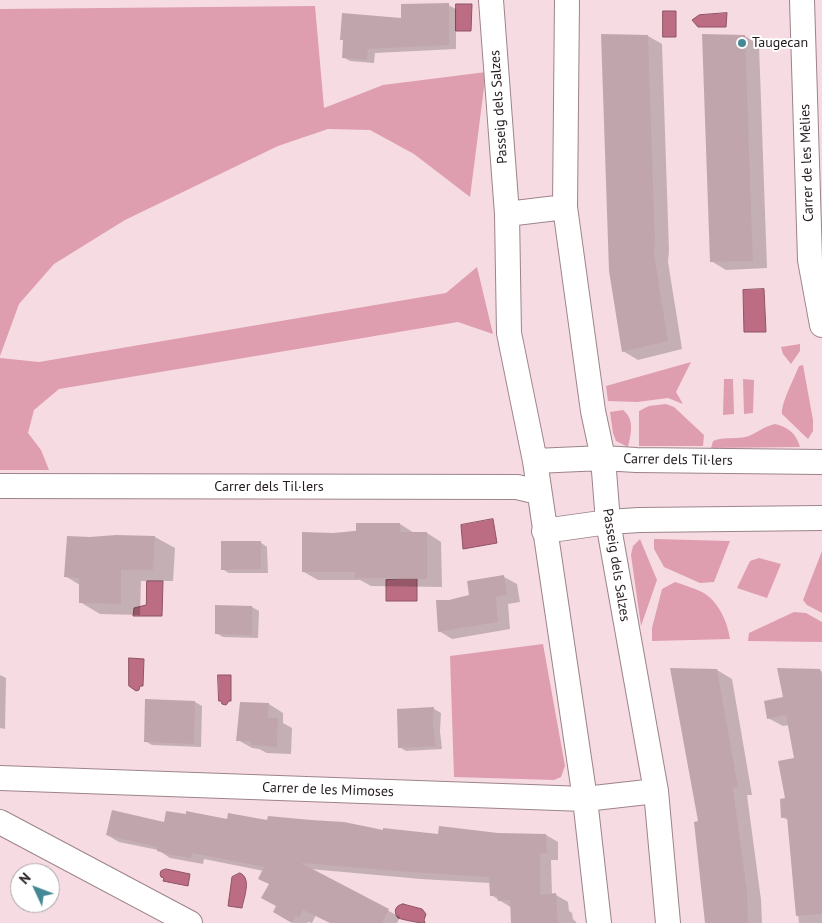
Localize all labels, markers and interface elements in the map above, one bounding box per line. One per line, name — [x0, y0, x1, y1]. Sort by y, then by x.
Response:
place label: Taugecan — [752, 35, 808, 51]
marker: Taugecan — [736, 37, 748, 49]
street label: Passeig dels Salzes — [487, 50, 511, 164]
street label: Carrer de les Mèlies — [797, 104, 817, 222]
street label: Carrer dels Til·lers — [623, 451, 733, 469]
street label: Carrer dels Til·lers — [214, 479, 324, 495]
street label: Passeig dels Salzes — [599, 507, 633, 623]
street label: Carrer de les Mimoses — [262, 779, 394, 801]
north arrow — [10, 863, 60, 913]
text: N — [15, 869, 34, 888]

